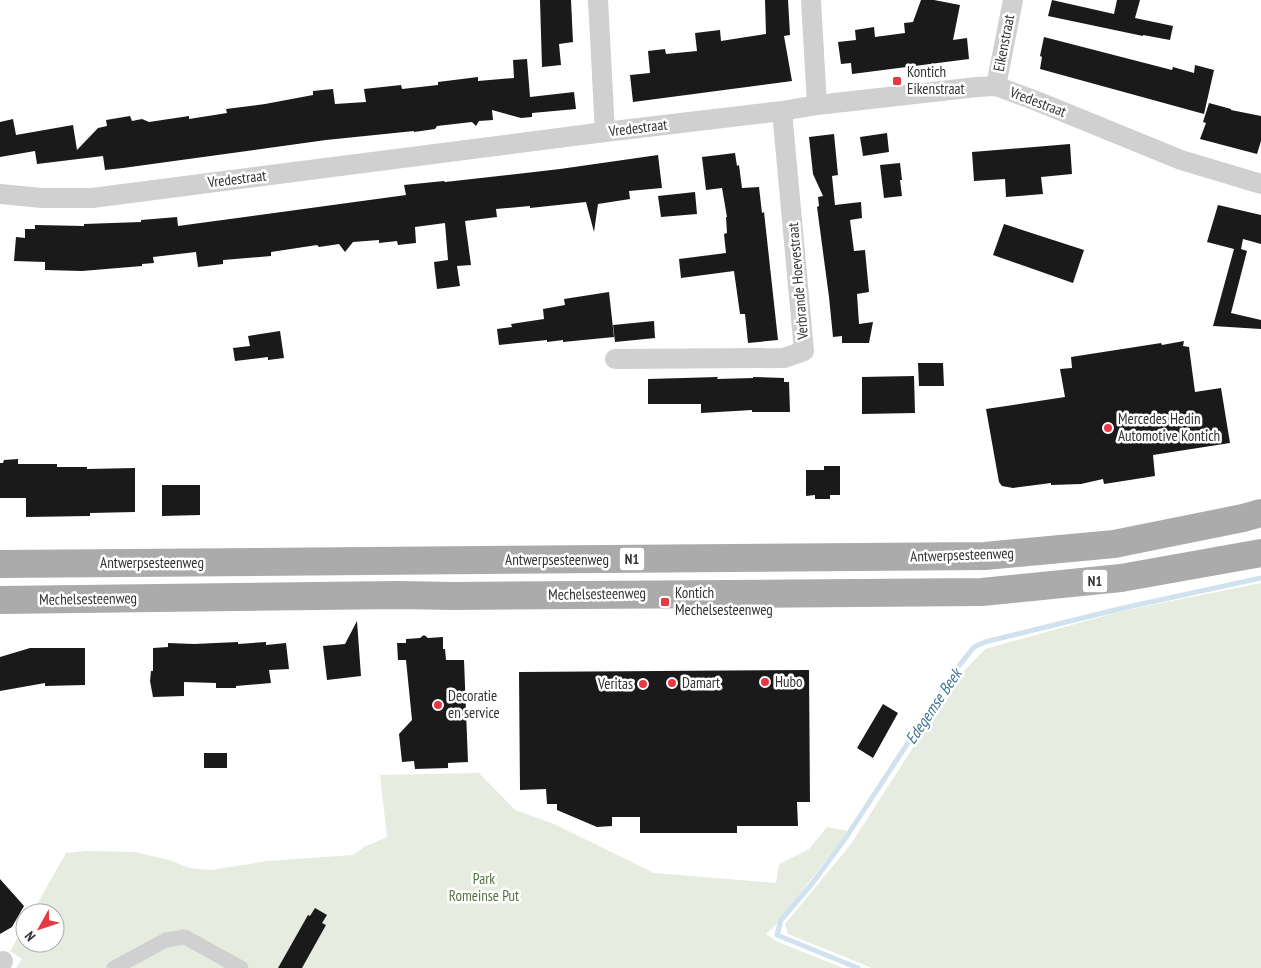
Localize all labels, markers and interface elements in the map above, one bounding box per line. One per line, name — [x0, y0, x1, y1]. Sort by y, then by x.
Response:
street label: Eikenstraat — [989, 13, 1018, 73]
place label: Kontich Eikenstraat — [907, 62, 965, 98]
marker: Kontich Eikenstraat — [891, 75, 903, 87]
street label: Vredestraat — [1006, 82, 1069, 121]
street label: Vredestraat — [607, 114, 668, 141]
street label: Vredestraat — [206, 165, 267, 192]
street label: Verbrande Hoevestraat — [783, 222, 812, 341]
place label: Mercedes Hedin Automotive Kontich — [1118, 409, 1220, 445]
marker: Mercedes Hedin Automotive Kontich — [1102, 422, 1114, 434]
street label: Antwerpsesteenweg — [910, 543, 1014, 566]
road number: N1 — [620, 548, 644, 570]
street label: Antwerpsesteenweg — [505, 550, 609, 569]
street label: Antwerpsesteenweg — [100, 553, 204, 572]
road number: N1 — [1082, 570, 1108, 592]
street label: Mechelsesteenweg — [548, 583, 646, 604]
place label: Kontich Mechelsesteenweg — [675, 583, 773, 619]
street label: Mechelsesteenweg — [39, 588, 137, 609]
marker: Kontich Mechelsesteenweg — [659, 596, 671, 608]
water label: Edegemse Beek — [901, 663, 966, 747]
place label: Hubo — [775, 672, 803, 691]
place label: Damart — [682, 673, 720, 692]
place label: Veritas — [597, 674, 633, 693]
marker: Hubo — [759, 676, 771, 688]
marker: Damart — [666, 677, 678, 689]
marker: Veritas — [637, 678, 649, 690]
place label: Decoratie en service — [448, 686, 500, 722]
marker: Decoratie en service — [432, 699, 444, 711]
park label: Park Romeinse Put — [449, 869, 519, 905]
north arrow — [15, 903, 65, 953]
text: N — [21, 928, 39, 945]

